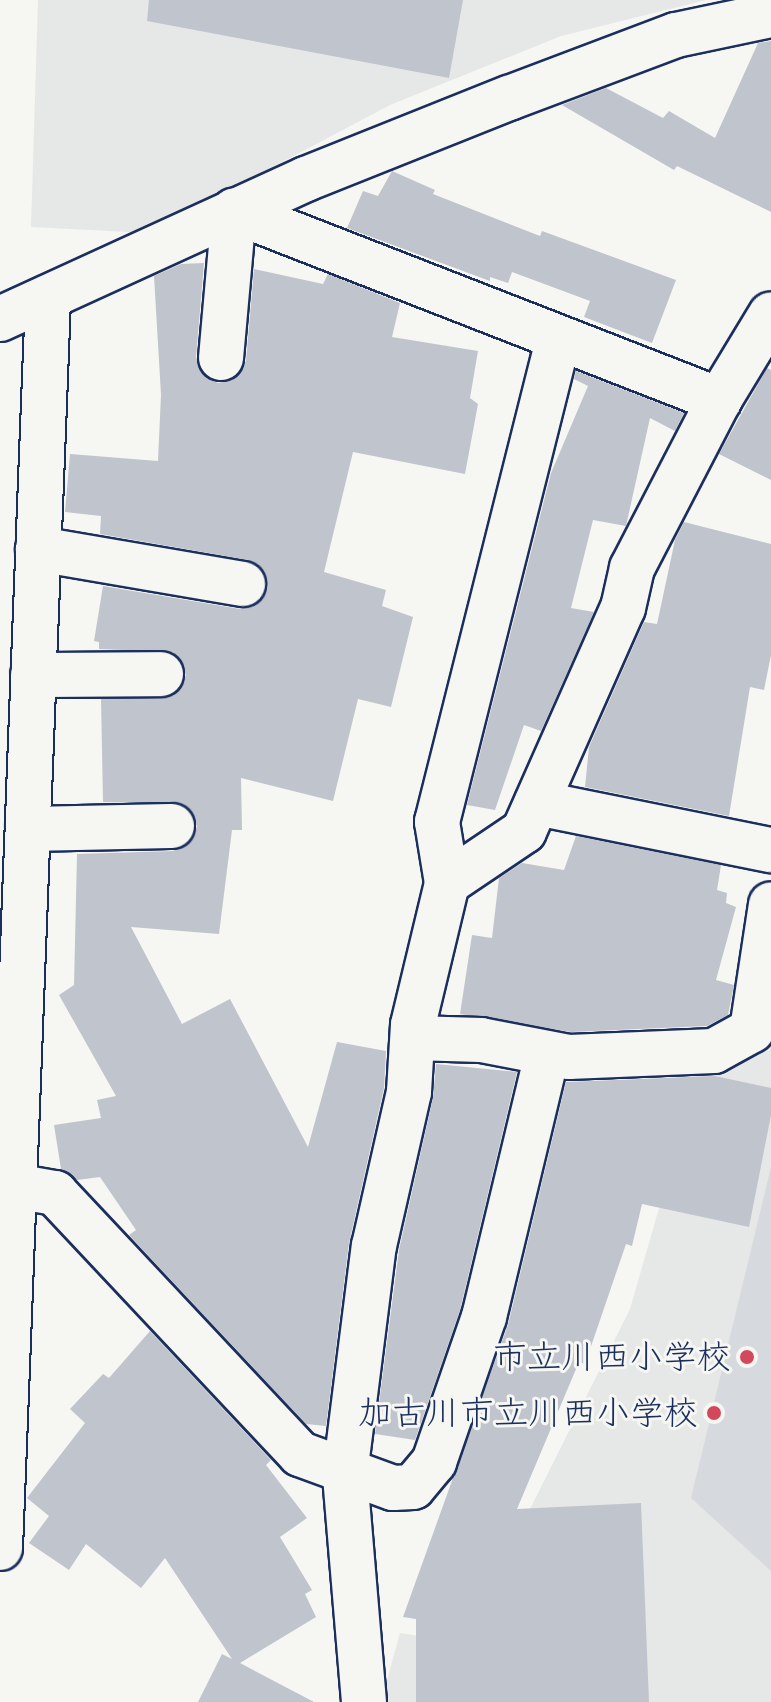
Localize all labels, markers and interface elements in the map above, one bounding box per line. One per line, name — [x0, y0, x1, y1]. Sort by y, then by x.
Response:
place label: 市立川西小学校 — [493, 1337, 731, 1377]
marker: 市立川西小学校 — [738, 1348, 756, 1366]
place label: 加古川市立川西小学校 — [358, 1393, 698, 1433]
marker: 加古川市立川西小学校 — [705, 1404, 723, 1422]

